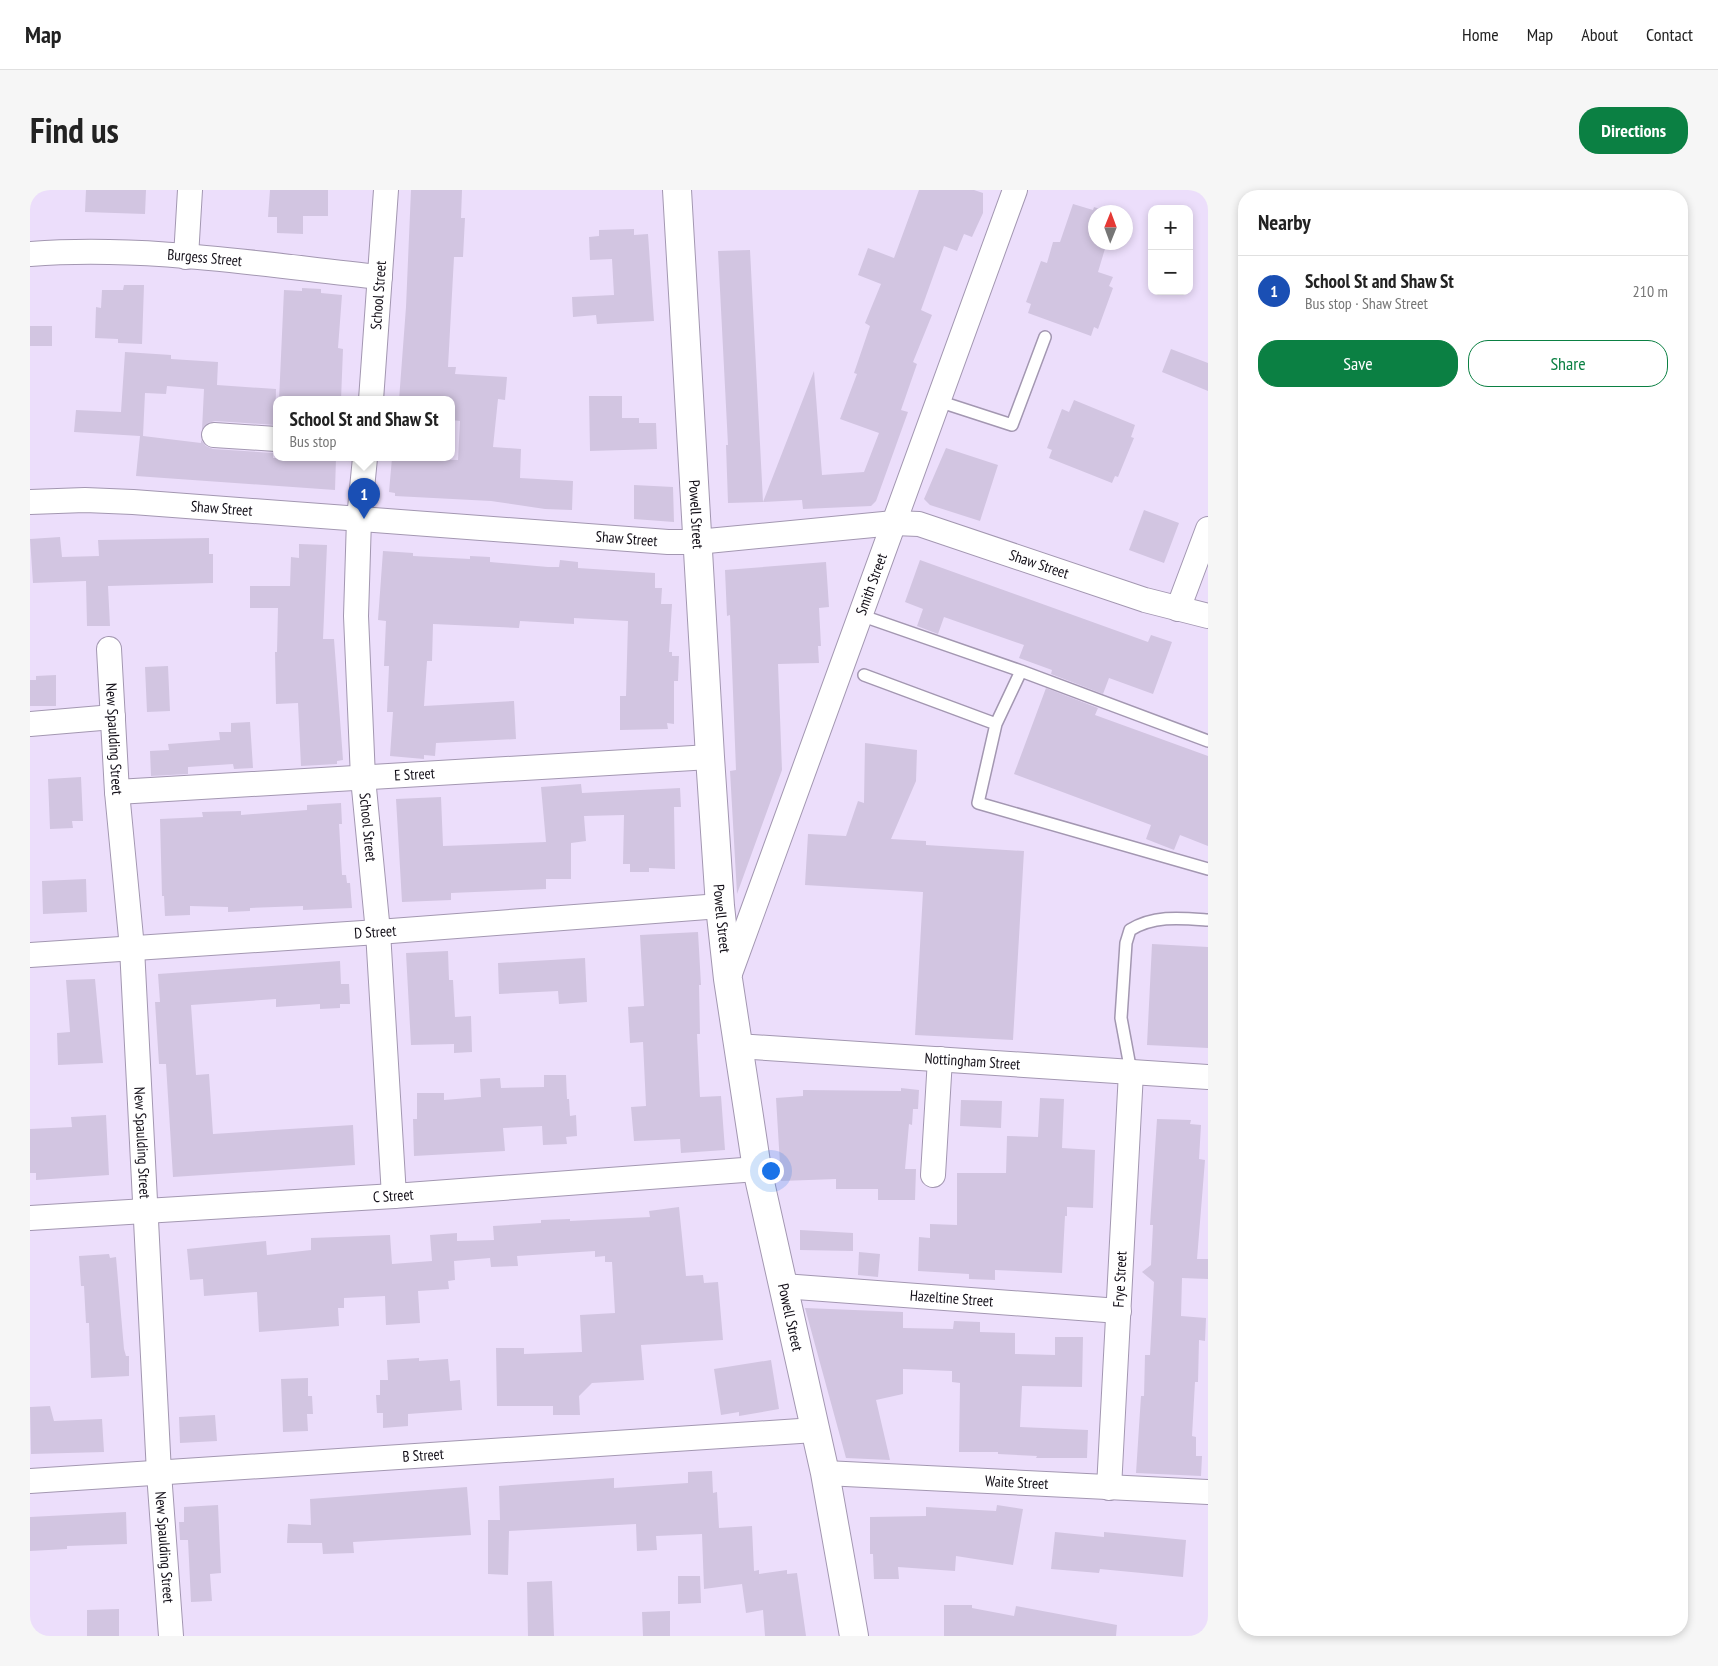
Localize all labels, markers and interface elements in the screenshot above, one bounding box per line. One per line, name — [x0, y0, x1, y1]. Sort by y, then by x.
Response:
text: Map — [25, 19, 62, 50]
text: Home — [1462, 23, 1499, 46]
text: Map — [1527, 23, 1553, 46]
text: About — [1581, 23, 1618, 46]
text: Contact — [1646, 23, 1693, 46]
text: Find us — [30, 107, 119, 153]
button: Directions — [1579, 107, 1688, 154]
north arrow — [1088, 205, 1133, 250]
map controls — [1148, 205, 1193, 295]
button: + — [1148, 205, 1193, 250]
text: Nearby — [1258, 209, 1311, 236]
street label: Burgess Street — [167, 245, 243, 270]
button: − — [1148, 250, 1193, 295]
street label: School Street — [366, 260, 390, 330]
text: School St and Shaw St — [1305, 269, 1454, 293]
text: 1 — [1270, 281, 1278, 301]
text: 210 m — [1633, 281, 1668, 301]
text: Bus stop · Shaw Street — [1305, 293, 1428, 313]
button: Save — [1258, 340, 1458, 387]
button: Share — [1468, 340, 1668, 387]
popup — [273, 396, 455, 461]
text: School St and Shaw St — [290, 407, 438, 431]
text: Bus stop — [290, 431, 336, 451]
pin: 1 — [348, 478, 380, 519]
street label: Powell Street — [685, 479, 708, 549]
street label: Shaw Street — [190, 496, 253, 520]
street label: Shaw Street — [595, 527, 658, 550]
street label: Shaw Street — [1007, 545, 1071, 583]
street label: Smith Street — [851, 551, 891, 618]
street label: New Spaulding Street — [102, 682, 127, 796]
street label: E Street — [394, 763, 435, 785]
street label: School Street — [355, 792, 381, 863]
street label: Powell Street — [710, 884, 735, 954]
street label: D Street — [354, 921, 397, 943]
street label: Nottingham Street — [924, 1048, 1021, 1074]
street label: New Spaulding Street — [130, 1086, 155, 1199]
your location — [758, 1158, 784, 1184]
street label: C Street — [372, 1185, 414, 1206]
street label: Frye Street — [1109, 1251, 1131, 1308]
street label: Powell Street — [774, 1282, 807, 1353]
street label: Hazeltine Street — [909, 1285, 994, 1311]
street label: B Street — [402, 1444, 444, 1466]
street label: Waite Street — [985, 1471, 1049, 1493]
street label: New Spaulding Street — [151, 1491, 179, 1604]

